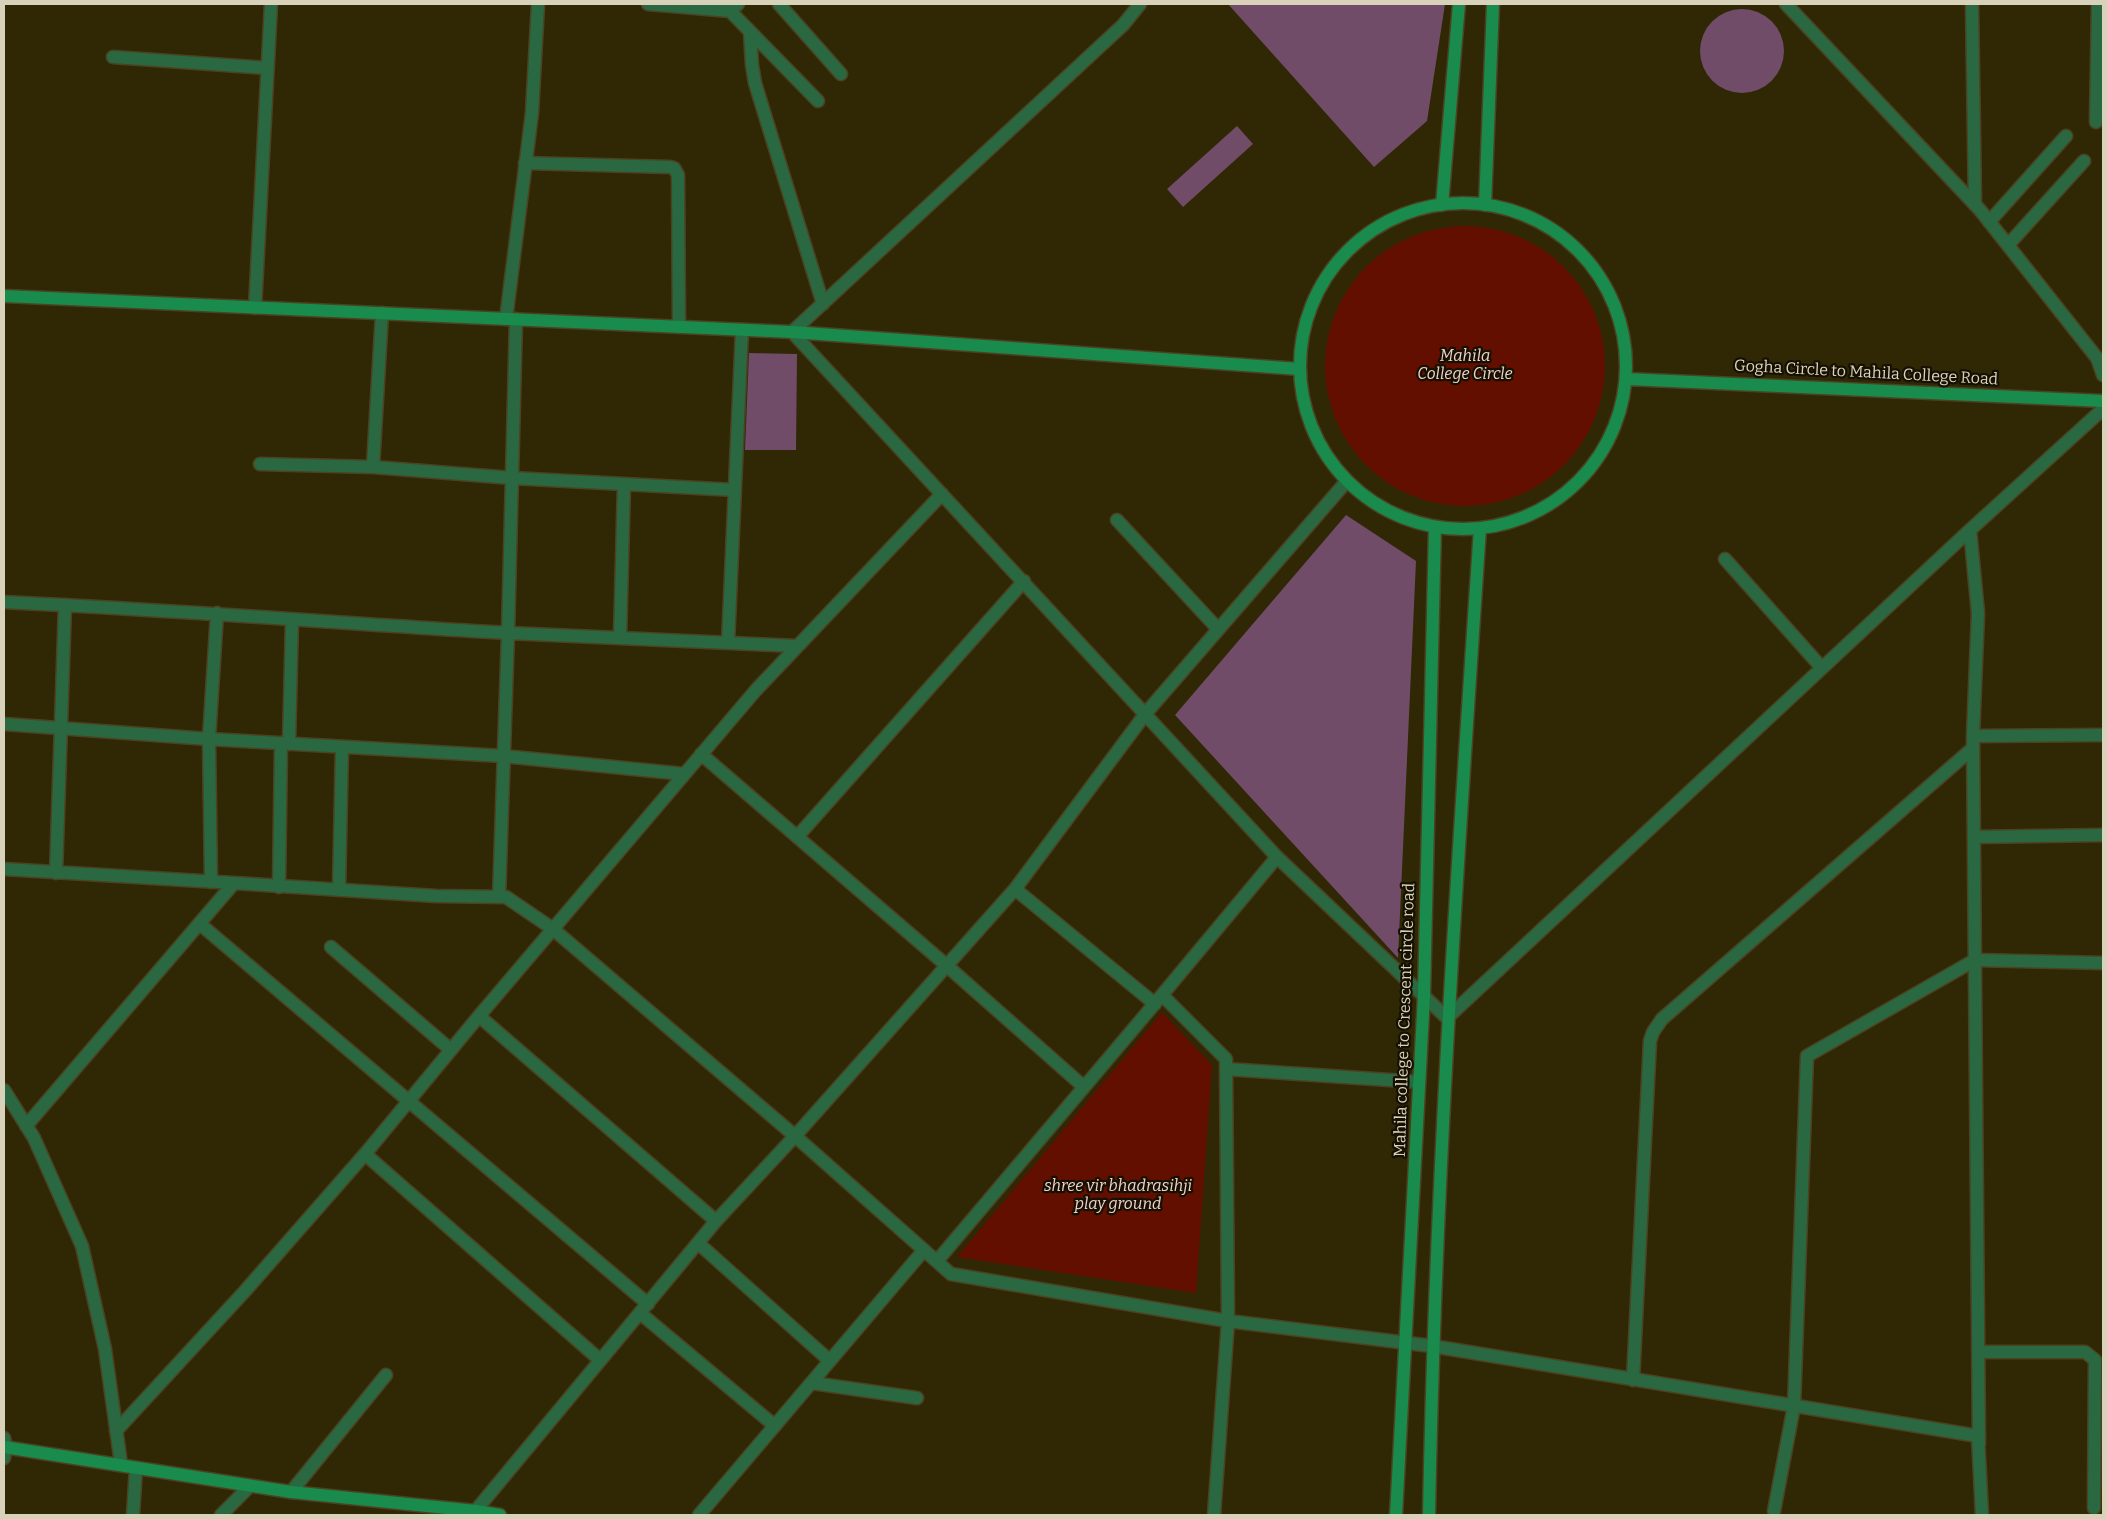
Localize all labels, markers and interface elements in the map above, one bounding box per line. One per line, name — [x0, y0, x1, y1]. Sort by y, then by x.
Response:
park label: Mahila College Circle — [1417, 347, 1513, 385]
street label: Gogha Circle to Mahila College Road — [1733, 356, 1999, 390]
street label: Mahila college to Crescent circle road — [1391, 883, 1419, 1157]
park label: shree vir bhadrasihji play ground — [1044, 1177, 1192, 1215]

